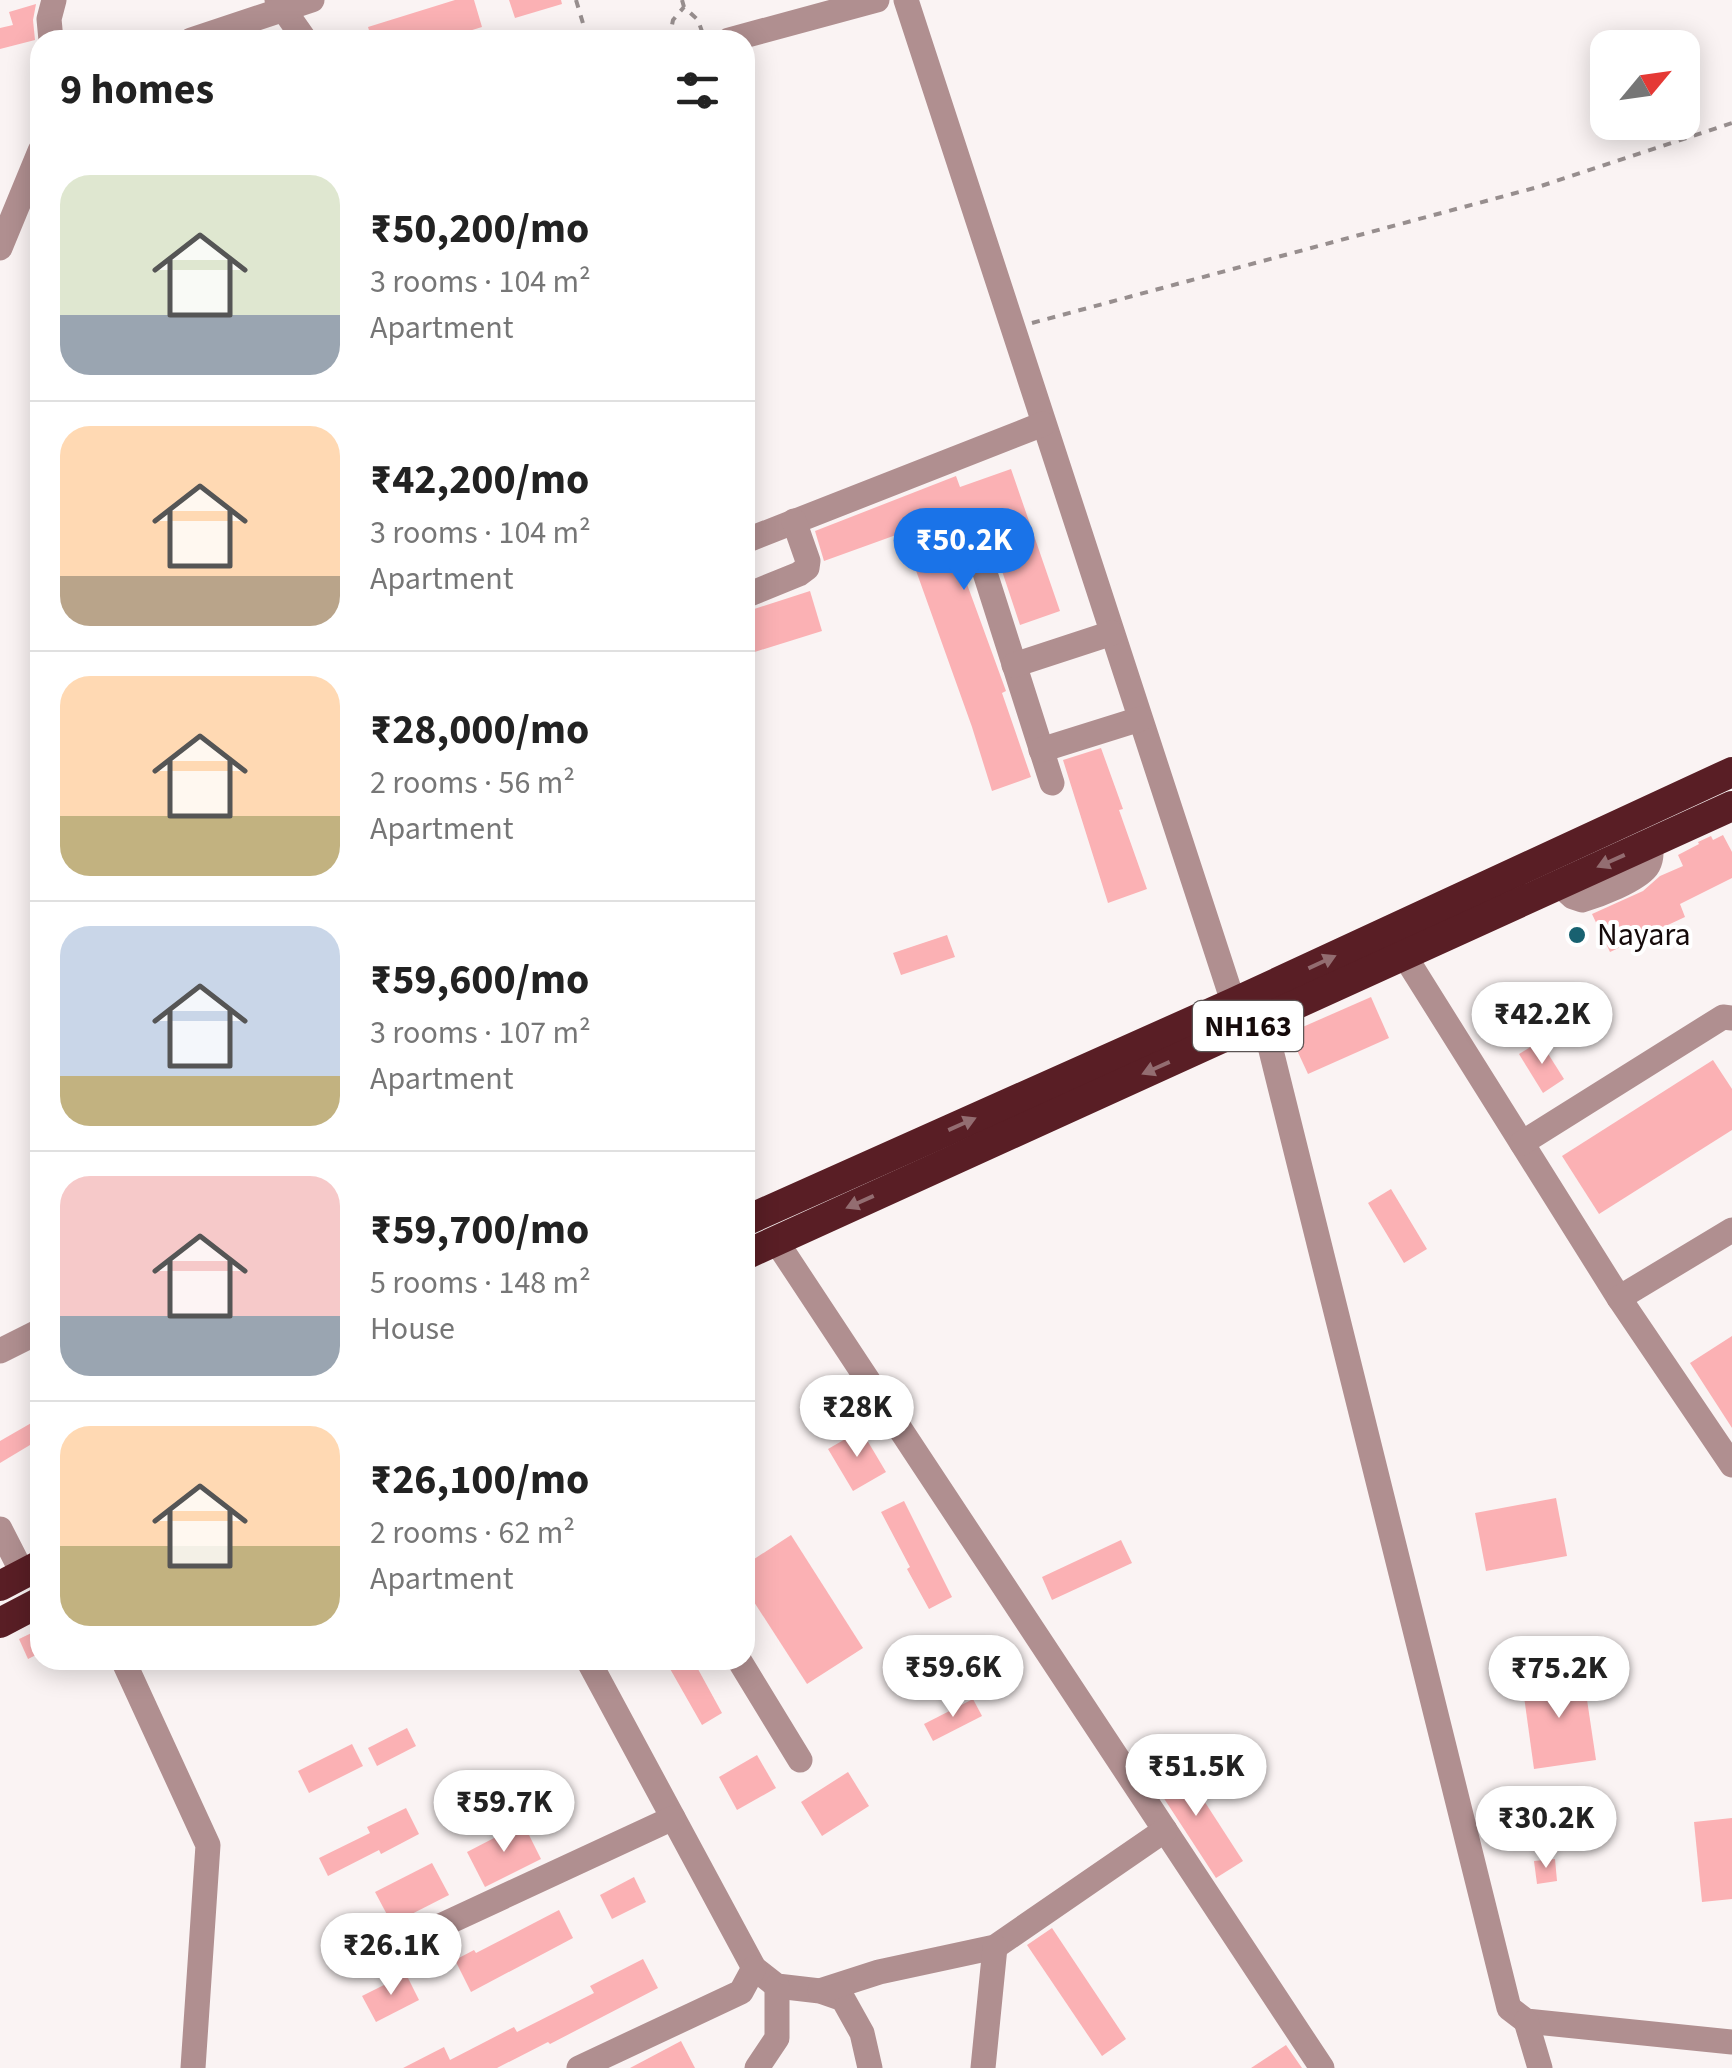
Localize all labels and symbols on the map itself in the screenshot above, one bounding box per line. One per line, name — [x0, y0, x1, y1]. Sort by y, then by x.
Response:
north arrow — [1590, 30, 1700, 140]
pin: ₹50.2K — [883, 508, 1045, 593]
one-way arrow — [1596, 853, 1626, 869]
place label: Nayara — [1597, 912, 1691, 958]
marker: Nayara — [1566, 924, 1588, 946]
one-way arrow — [1307, 954, 1336, 971]
pin: ₹42.2K — [1461, 982, 1623, 1067]
road number: NH163 — [1193, 1001, 1303, 1051]
one-way arrow — [1141, 1060, 1171, 1076]
one-way arrow — [947, 1116, 977, 1132]
one-way arrow — [845, 1194, 874, 1211]
pin: ₹28K — [798, 1375, 916, 1460]
pin: ₹59.6K — [872, 1635, 1034, 1720]
pin: ₹75.2K — [1478, 1636, 1640, 1721]
pin: ₹51.5K — [1115, 1734, 1277, 1819]
pin: ₹59.7K — [423, 1770, 585, 1855]
pin: ₹30.2K — [1465, 1786, 1627, 1871]
pin: ₹26.1K — [310, 1913, 472, 1998]

